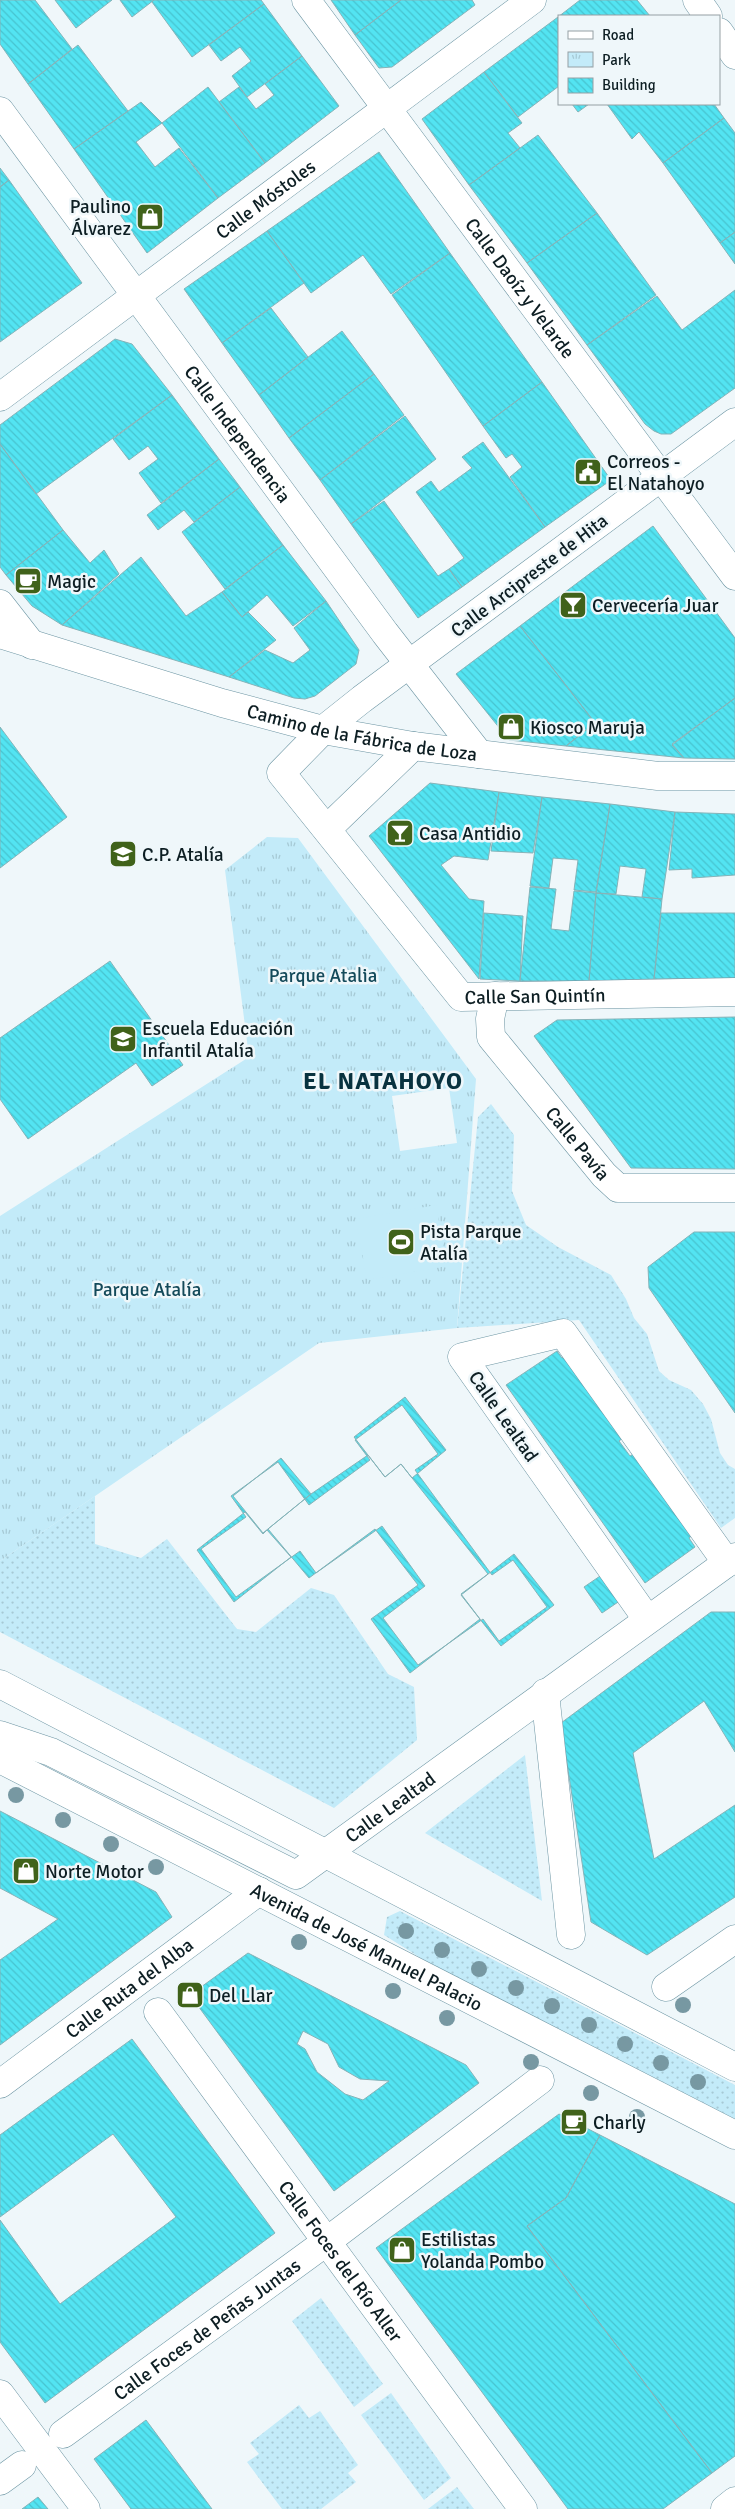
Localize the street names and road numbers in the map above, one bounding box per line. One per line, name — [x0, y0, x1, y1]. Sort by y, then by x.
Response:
street label: Calle Móstoles — [211, 155, 321, 245]
street label: Calle Daoíz y Velarde — [460, 214, 580, 363]
street label: Calle Independencia — [179, 361, 296, 508]
street label: Calle Arcipreste de Hita — [446, 509, 613, 643]
street label: Camino de la Fábrica de Loza — [244, 699, 478, 767]
street label: Calle San Quintín — [464, 983, 606, 1010]
street label: Calle Pavía — [540, 1102, 615, 1186]
street label: Calle Lealtad — [463, 1366, 543, 1467]
street label: Calle Lealtad — [341, 1767, 440, 1848]
street label: Avenida de José Manuel Palacio — [246, 1878, 486, 2017]
street label: Calle Ruta del Alba — [61, 1933, 198, 2044]
street label: Calle Foces del Río Aller — [273, 2176, 407, 2347]
street label: Calle Foces de Peñas Juntas — [109, 2254, 306, 2406]

